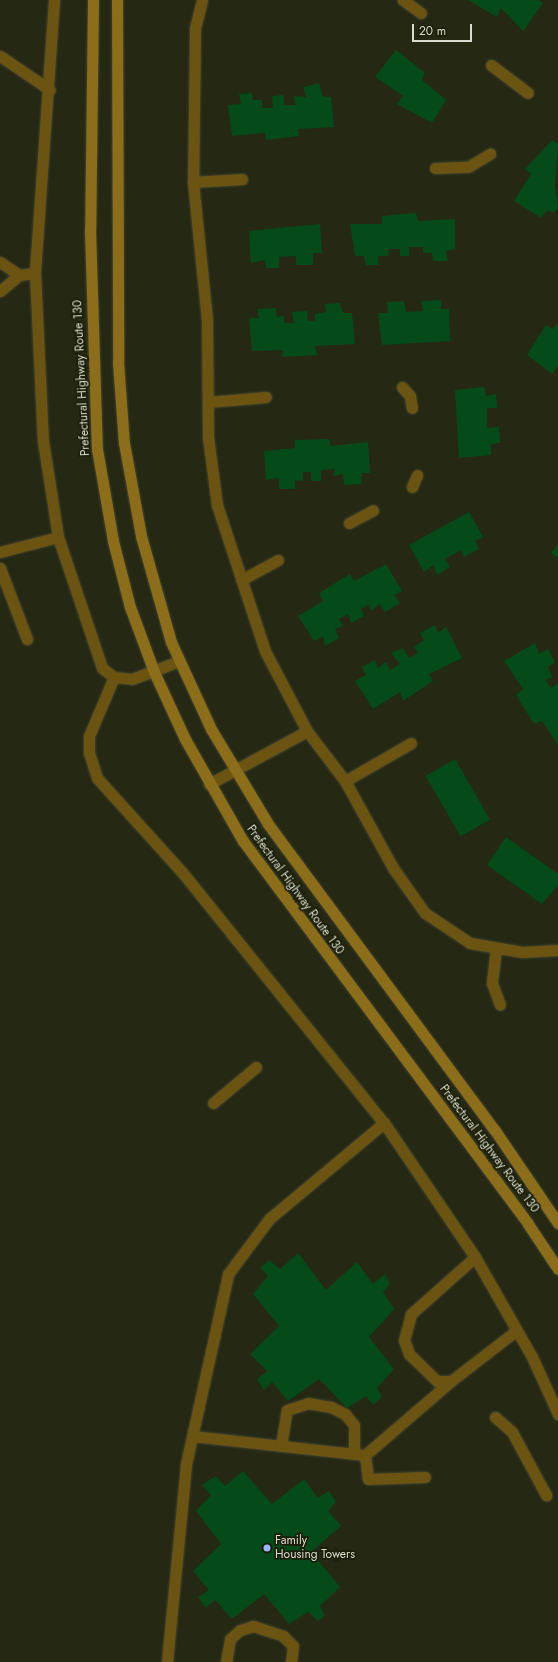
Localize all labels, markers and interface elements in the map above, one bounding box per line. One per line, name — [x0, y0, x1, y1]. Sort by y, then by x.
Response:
scale bar — [414, 16, 474, 42]
text: 20 m — [419, 22, 446, 40]
street label: Prefectural Highway Route 130 — [71, 300, 93, 456]
street label: Prefectural Highway Route 130 — [243, 823, 347, 957]
street label: Prefectural Highway Route 130 — [436, 1082, 542, 1216]
place label: Family Housing Towers — [275, 1534, 355, 1562]
marker: Family Housing Towers — [262, 1543, 272, 1553]

